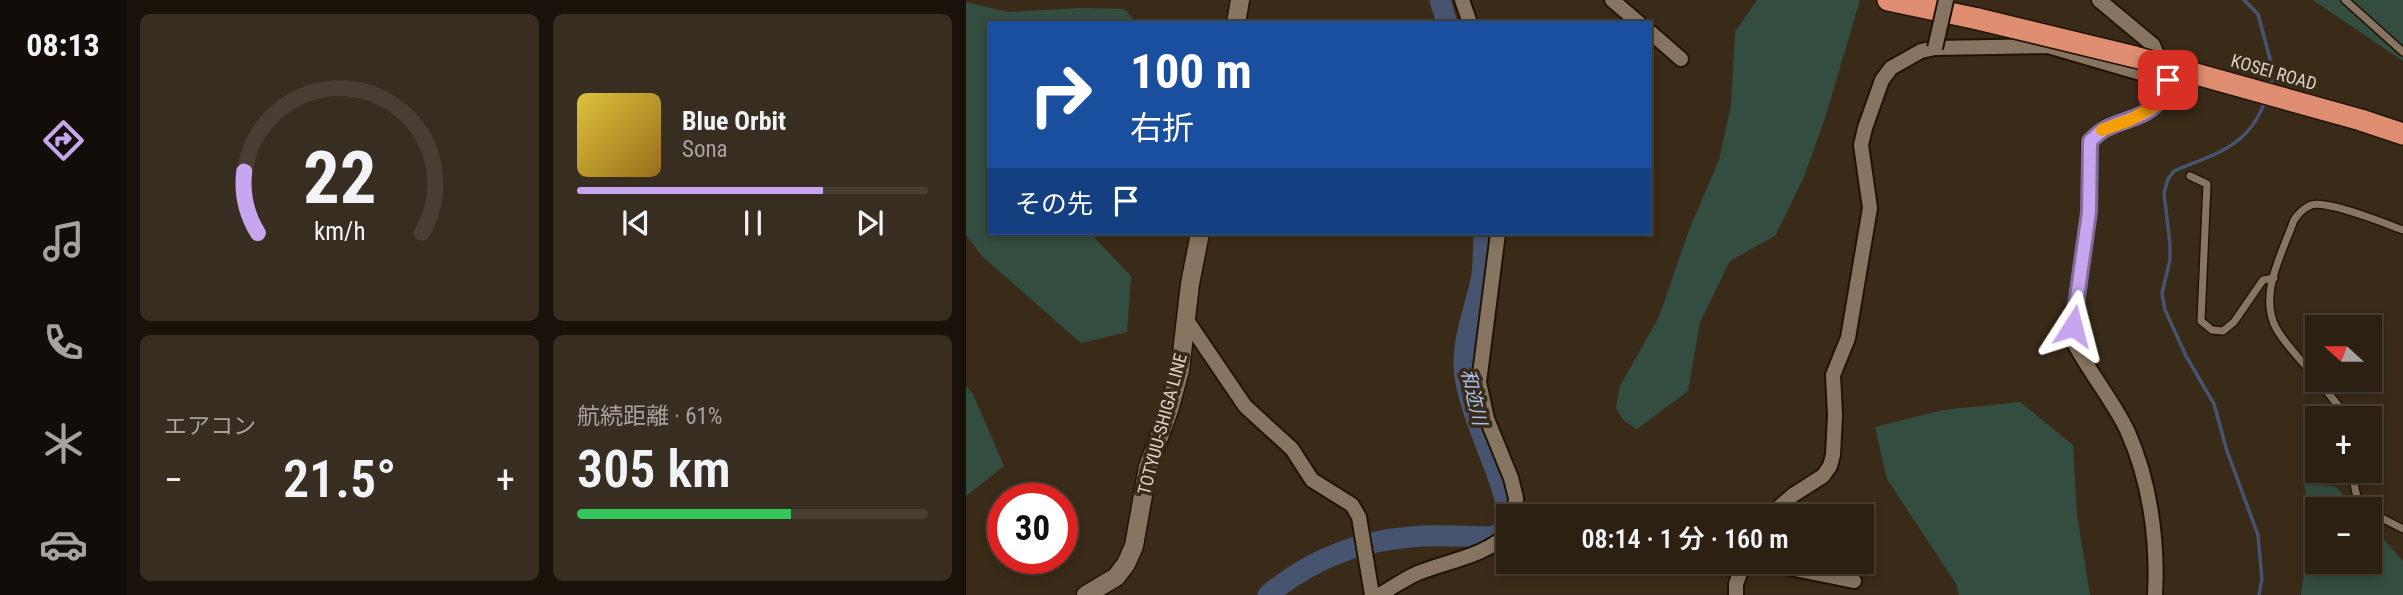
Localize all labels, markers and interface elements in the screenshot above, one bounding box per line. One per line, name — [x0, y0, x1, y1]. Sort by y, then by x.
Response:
text: 08:13 — [26, 26, 100, 64]
text: 100 m — [1130, 43, 1252, 100]
icon: right — [1015, 49, 1106, 140]
pin — [2138, 50, 2198, 110]
street label: KOSEI ROAD — [2229, 50, 2319, 94]
icon: arrive — [2149, 61, 2187, 99]
text: Blue Orbit — [682, 106, 786, 136]
text: 右折 — [1130, 109, 1194, 147]
icon: directions — [39, 116, 88, 165]
text: 22 — [303, 136, 376, 222]
text: Sona — [682, 136, 728, 163]
icon: arrive — [1107, 182, 1145, 220]
text: その先 — [1015, 189, 1093, 219]
icon: previous — [617, 204, 655, 242]
icon: pause — [734, 204, 772, 242]
icon: next — [851, 204, 889, 242]
icon: music — [39, 217, 88, 266]
text: km/h — [314, 217, 365, 246]
position arrow — [2036, 289, 2110, 363]
north arrow — [2305, 315, 2382, 392]
map controls — [2305, 315, 2382, 574]
icon: phone — [39, 318, 88, 367]
street label: TOTYUU-SHIGA LINE — [1133, 351, 1191, 497]
water label: 和迩川 — [1456, 367, 1492, 429]
text: 航続距離 · 61% — [577, 403, 722, 430]
button: + — [2305, 406, 2382, 483]
text: エアコン — [164, 413, 256, 440]
icon: climate — [39, 419, 88, 468]
text: 305 km — [577, 439, 731, 500]
text: 21.5° — [283, 449, 396, 510]
text: − — [164, 458, 183, 502]
text: + — [496, 458, 515, 502]
speed limit sign: 30 — [987, 483, 1078, 574]
button: − — [2305, 497, 2382, 574]
icon: car — [39, 520, 88, 569]
text: 08:14 · 1 分 · 160 m — [1581, 524, 1789, 554]

